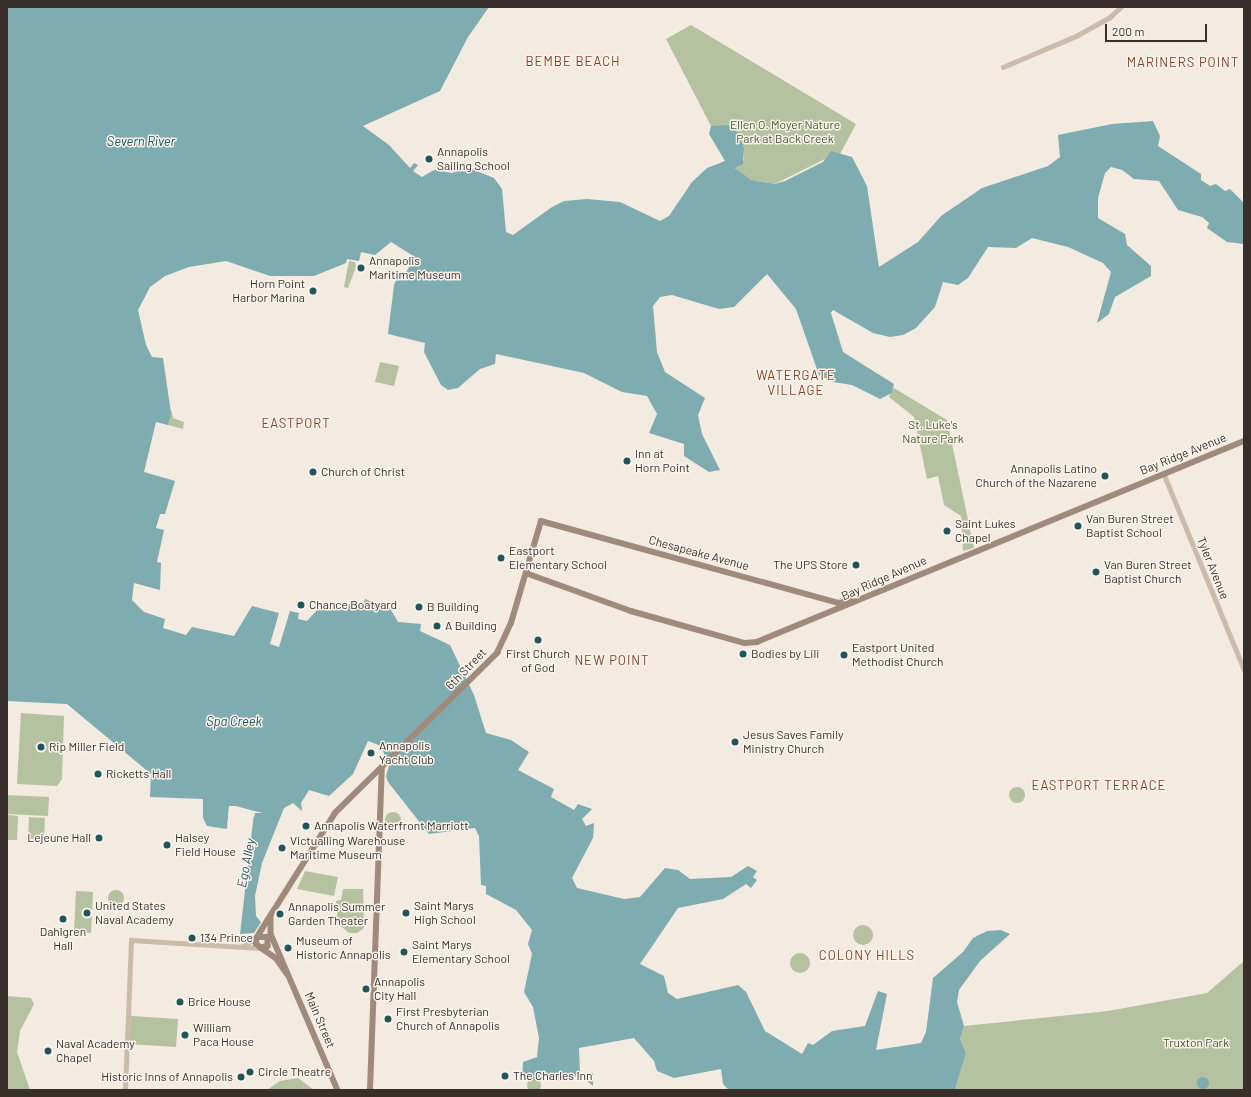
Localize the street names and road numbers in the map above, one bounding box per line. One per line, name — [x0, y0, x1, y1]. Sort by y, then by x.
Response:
street label: Bay Ridge Avenue — [1138, 430, 1228, 478]
street label: Chesapeake Avenue — [647, 533, 751, 573]
street label: Tyler Avenue — [1194, 535, 1232, 601]
street label: Bay Ridge Avenue — [839, 553, 929, 603]
street label: 6th Street — [443, 645, 489, 693]
street label: Main Street — [302, 990, 338, 1050]

